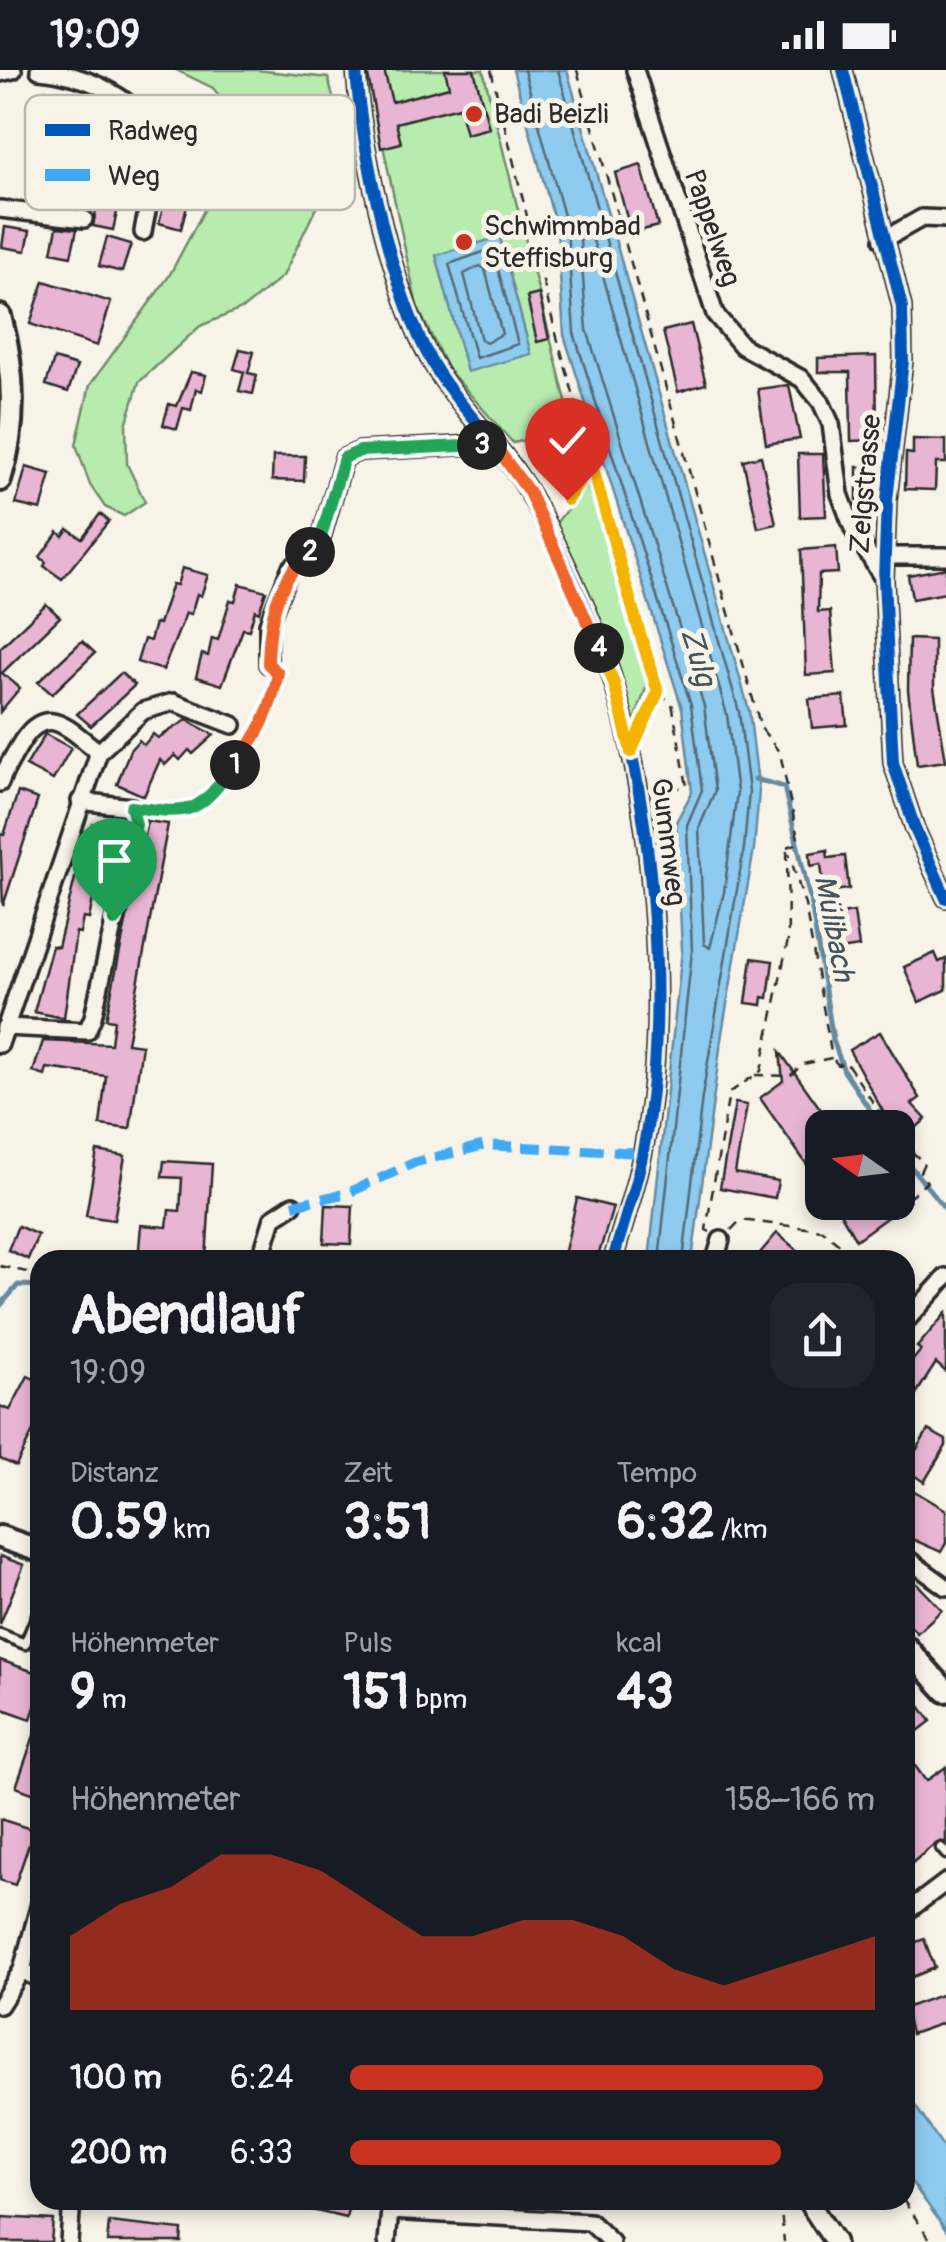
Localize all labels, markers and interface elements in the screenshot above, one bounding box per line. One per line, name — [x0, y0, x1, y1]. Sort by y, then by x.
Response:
text: 19:09 — [50, 11, 140, 59]
legend — [25, 95, 355, 210]
place label: Badi Beizli — [494, 97, 609, 132]
marker: Badi Beizli — [463, 103, 485, 125]
text: Radweg — [108, 114, 198, 149]
text: Weg — [108, 159, 160, 194]
street label: Pappelweg — [676, 165, 748, 291]
place label: Schwimmbad Steffisburg — [484, 209, 641, 276]
marker: Schwimmbad Steffisburg — [453, 231, 475, 253]
pin — [525, 398, 610, 501]
icon: check — [540, 413, 595, 468]
street label: Zelgstrasse — [842, 413, 890, 555]
pin: 3 — [457, 420, 507, 470]
text: 3 — [474, 427, 490, 462]
pin: 2 — [285, 527, 335, 577]
text: 2 — [302, 534, 318, 569]
pin: 4 — [574, 623, 624, 673]
water label: Zulg — [672, 624, 724, 692]
text: 4 — [591, 630, 607, 665]
pin: 1 — [210, 740, 260, 790]
text: 1 — [230, 747, 240, 782]
street label: Gummweg — [643, 776, 693, 908]
pin — [72, 818, 157, 921]
icon: arrive — [87, 833, 142, 888]
water label: Mülibach — [806, 872, 863, 986]
north arrow — [805, 1110, 915, 1220]
map controls — [805, 1110, 915, 1220]
text: Abendlauf — [70, 1281, 304, 1350]
button: share — [770, 1283, 875, 1388]
text: 19:09 — [70, 1353, 146, 1393]
text: Distanz — [70, 1456, 159, 1491]
text: Zeit — [343, 1456, 393, 1491]
text: Tempo — [617, 1456, 697, 1491]
text: 0.59 — [70, 1491, 168, 1554]
text: 3:51 — [343, 1491, 431, 1554]
text: 6:32 — [617, 1491, 715, 1554]
text: km — [168, 1512, 211, 1547]
text: /km — [715, 1512, 768, 1547]
text: Höhenmeter — [70, 1626, 219, 1661]
text: Puls — [343, 1626, 392, 1661]
text: kcal — [617, 1626, 662, 1661]
text: 9 — [70, 1661, 96, 1724]
text: 151 — [343, 1661, 410, 1724]
text: 43 — [617, 1661, 674, 1724]
text: m — [96, 1682, 127, 1717]
text: bpm — [410, 1682, 467, 1717]
text: Höhenmeter — [70, 1780, 240, 1820]
text: 158–166 m — [725, 1780, 875, 1820]
text: 100 m — [70, 2058, 162, 2098]
text: 6:24 — [230, 2058, 294, 2098]
text: 200 m — [70, 2133, 167, 2173]
text: 6:33 — [230, 2133, 293, 2173]

